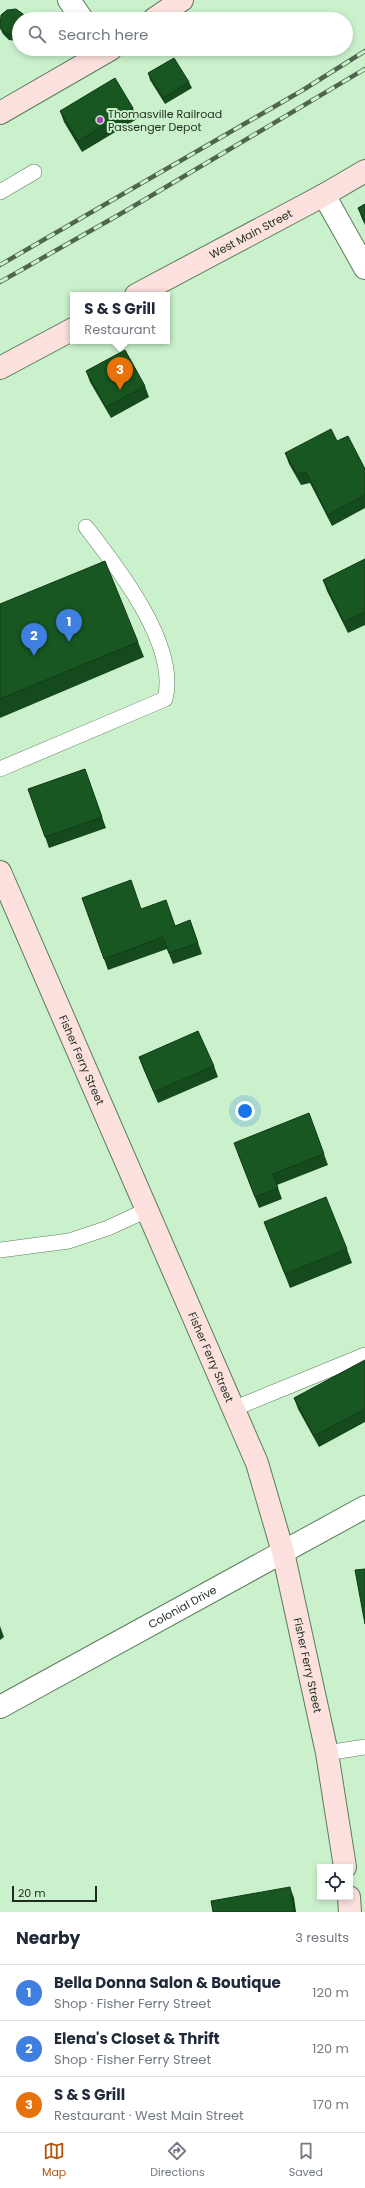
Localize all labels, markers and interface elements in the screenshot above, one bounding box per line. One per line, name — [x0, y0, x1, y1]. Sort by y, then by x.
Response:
search box — [12, 12, 353, 56]
icon: search — [26, 23, 48, 45]
text: Search here — [58, 24, 148, 45]
place label: Thomasville Railroad Passenger Depot — [108, 106, 222, 135]
marker: Thomasville Railroad Passenger Depot — [95, 115, 105, 125]
street label: West Main Street — [206, 205, 295, 263]
popup — [70, 292, 170, 344]
text: S & S Grill — [84, 298, 155, 319]
text: Restaurant — [84, 320, 156, 339]
pin: 3 — [107, 357, 133, 390]
pin: 1 — [56, 609, 82, 642]
pin: 2 — [21, 623, 47, 656]
street label: Fisher Ferry Street — [55, 1012, 108, 1108]
your location — [235, 1101, 255, 1121]
street label: Fisher Ferry Street — [184, 1309, 238, 1405]
street label: Colonial Drive — [145, 1582, 220, 1632]
street label: Fisher Ferry Street — [290, 1616, 326, 1714]
map controls — [317, 1864, 353, 1900]
button: locate — [317, 1864, 353, 1900]
scale bar — [12, 1884, 97, 1903]
text: 20 m — [18, 1885, 46, 1901]
text: Nearby — [16, 1926, 80, 1950]
text: 3 results — [295, 1928, 349, 1947]
text: Bella Donna Salon & Boutique — [54, 1972, 281, 1993]
text: 1 — [27, 1983, 31, 2002]
text: 120 m — [312, 1983, 349, 2002]
text: Shop · Fisher Ferry Street — [54, 1994, 211, 2013]
text: Elena's Closet & Thrift — [54, 2028, 220, 2049]
text: 2 — [25, 2039, 33, 2058]
text: 120 m — [312, 2039, 349, 2058]
text: Shop · Fisher Ferry Street — [54, 2050, 211, 2069]
text: S & S Grill — [54, 2084, 125, 2105]
text: 3 — [25, 2095, 33, 2114]
text: 170 m — [313, 2095, 349, 2114]
text: Restaurant · West Main Street — [54, 2106, 244, 2125]
tab: Map — [42, 2140, 66, 2181]
tab: Directions — [150, 2140, 205, 2181]
tab: Saved — [289, 2140, 323, 2181]

